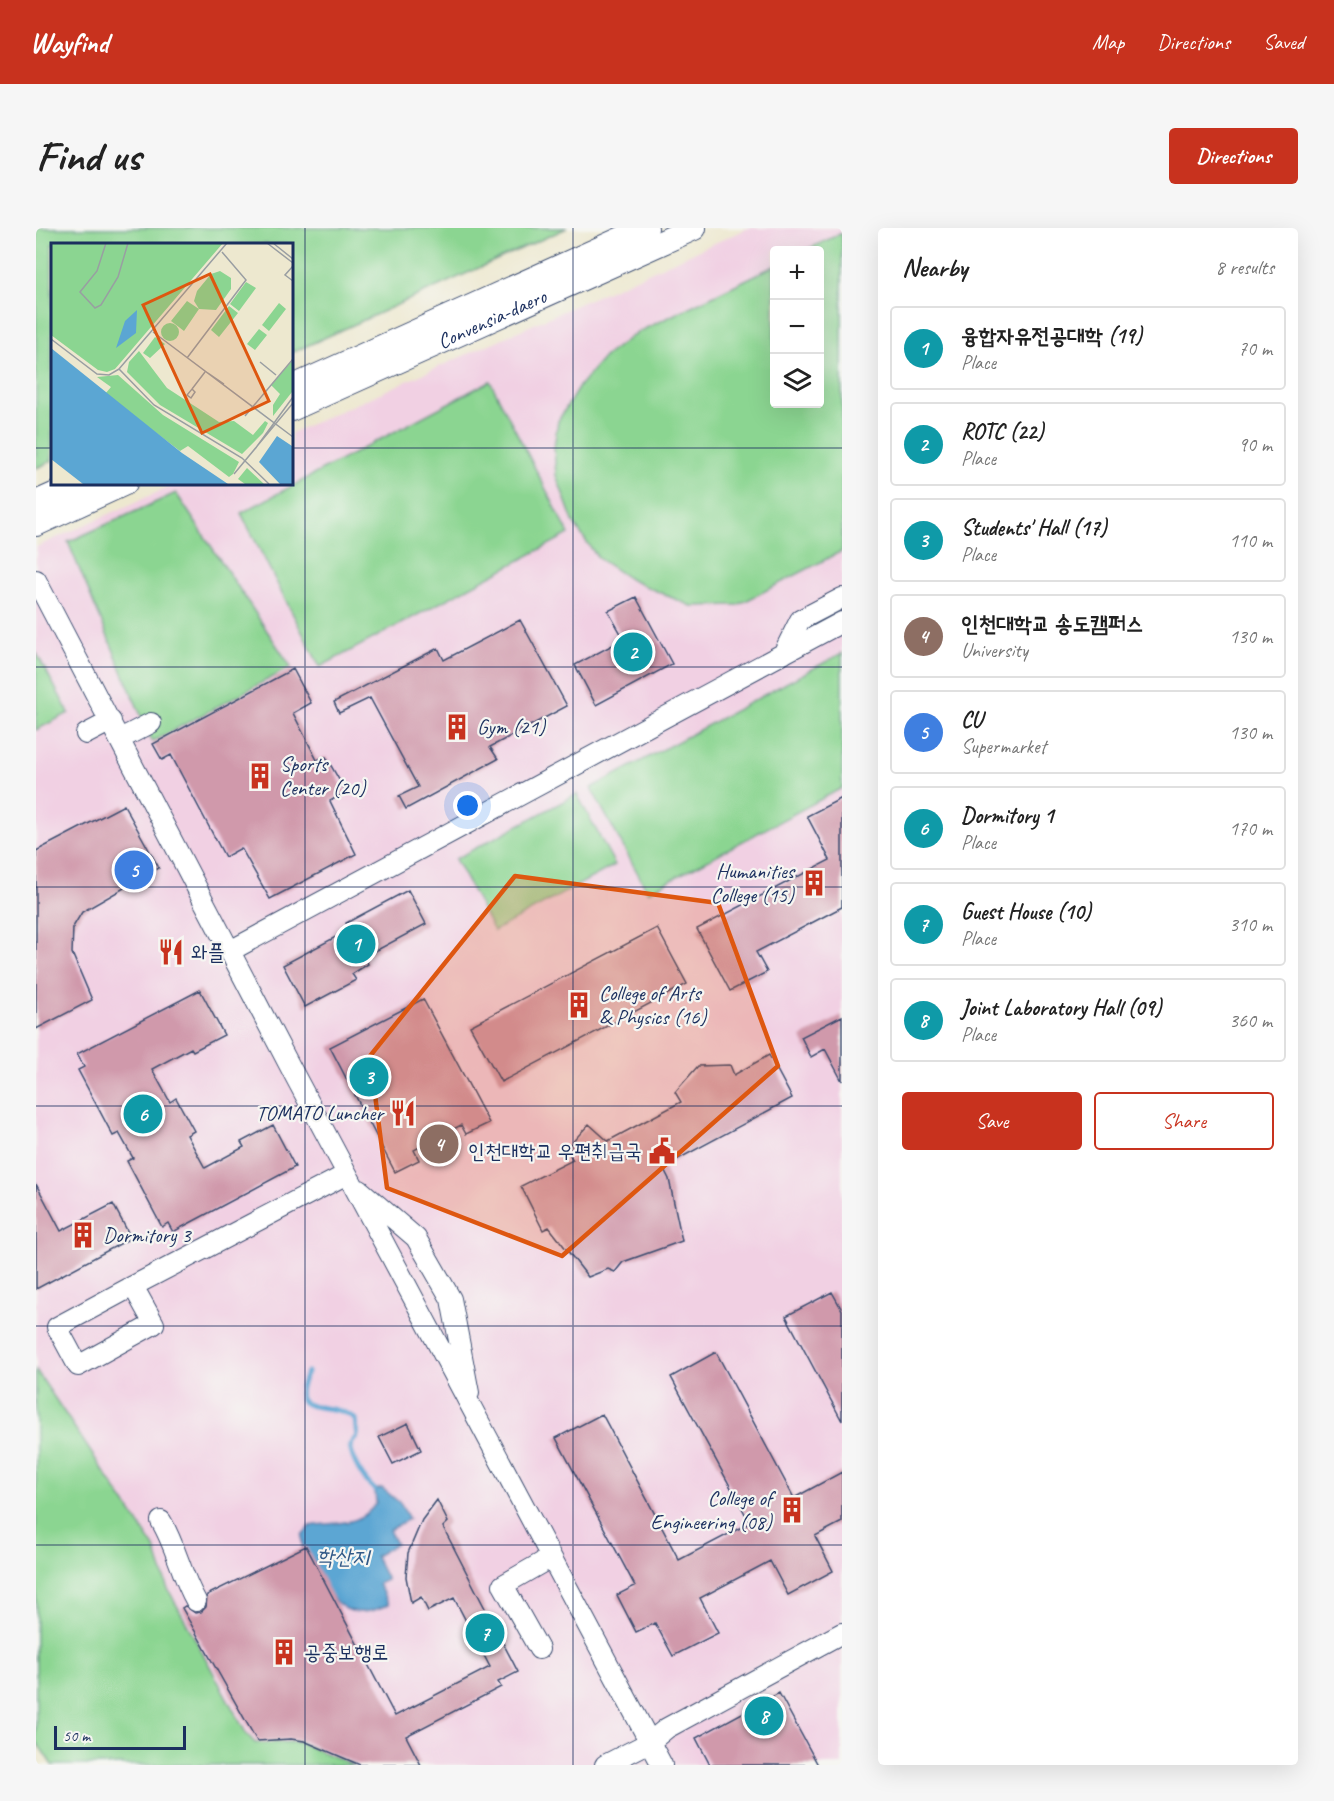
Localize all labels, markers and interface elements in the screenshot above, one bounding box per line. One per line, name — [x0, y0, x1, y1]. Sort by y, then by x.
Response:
text: Wayfind — [30, 25, 109, 60]
text: Map — [1092, 29, 1124, 55]
text: Directions — [1157, 29, 1230, 55]
text: Saved — [1263, 29, 1304, 55]
button: Directions — [1169, 128, 1298, 184]
text: Find us — [36, 130, 141, 183]
inset map — [51, 243, 292, 484]
map controls — [770, 246, 824, 408]
button: + — [770, 246, 824, 300]
text: Nearby — [902, 251, 967, 284]
text: 8 results — [1215, 255, 1274, 280]
street label: Convensia-daero — [433, 283, 552, 355]
button: − — [770, 300, 824, 354]
text: 융합자유전공대학 (19) — [961, 322, 1142, 350]
text: 1 — [919, 336, 928, 361]
text: 70 m — [1238, 336, 1272, 361]
text: Place — [961, 350, 996, 375]
button: layers — [770, 354, 824, 408]
text: ROTC (22) — [961, 418, 1044, 446]
text: 2 — [919, 432, 928, 457]
text: 90 m — [1238, 432, 1272, 457]
text: Place — [961, 446, 996, 471]
text: Students' Hall (17) — [961, 514, 1107, 542]
text: 3 — [919, 528, 928, 553]
text: 110 m — [1229, 528, 1272, 553]
text: Place — [961, 542, 996, 567]
text: 인천대학교 송도캠퍼스 — [961, 610, 1143, 638]
text: 4 — [919, 624, 928, 649]
text: 130 m — [1229, 624, 1272, 649]
pin: 2 — [614, 630, 652, 674]
text: University — [961, 638, 1028, 663]
text: CU — [961, 706, 982, 734]
building icon: Gym (21) — [442, 712, 472, 742]
place label: Gym (21) — [477, 714, 546, 740]
text: 5 — [919, 720, 928, 745]
text: 130 m — [1229, 720, 1272, 745]
text: Supermarket — [961, 734, 1046, 759]
place label: Sports Center (20) — [280, 751, 366, 801]
building icon: Sports Center (20) — [245, 761, 275, 791]
your location — [453, 791, 482, 820]
text: Dormitory 1 — [961, 802, 1054, 830]
text: 6 — [919, 816, 928, 841]
text: 170 m — [1229, 816, 1272, 841]
text: Place — [961, 830, 996, 855]
pin: 5 — [114, 848, 154, 892]
place label: Humanities College (15) — [711, 858, 796, 908]
building icon: Humanities College (15) — [799, 868, 829, 898]
text: Guest House (10) — [961, 898, 1091, 926]
text: 7 — [919, 912, 928, 937]
text: 310 m — [1229, 912, 1272, 937]
pin: 1 — [336, 922, 376, 966]
text: Place — [961, 926, 996, 951]
restaurant icon: 와플 — [156, 937, 186, 967]
place label: 와플 — [191, 939, 225, 965]
place label: College of Arts & Physics (16) — [599, 980, 707, 1030]
building icon: College of Arts & Physics (16) — [564, 990, 594, 1020]
text: Joint Laboratory Hall (09) — [961, 994, 1162, 1022]
text: 8 — [919, 1008, 928, 1033]
text: 360 m — [1229, 1008, 1272, 1033]
text: Place — [961, 1022, 996, 1047]
pin: 3 — [350, 1054, 388, 1100]
pin: 6 — [124, 1092, 162, 1136]
button: Save — [902, 1092, 1082, 1150]
button: Share — [1094, 1092, 1274, 1150]
restaurant icon: TOMATO Luncher — [388, 1098, 418, 1128]
place label: TOMATO Luncher — [256, 1100, 385, 1126]
pin: 4 — [420, 1122, 458, 1166]
public building icon: 인천대학교 우편취급국 — [647, 1136, 677, 1166]
place label: 인천대학교 우편취급국 — [468, 1138, 642, 1164]
building icon: Dormitory 3 — [68, 1220, 98, 1250]
place label: Dormitory 3 — [103, 1222, 192, 1248]
place label: College of Engineering (08) — [651, 1485, 777, 1535]
building icon: College of Engineering (08) — [777, 1495, 807, 1525]
water label: 학산지 — [316, 1543, 372, 1571]
pin: 7 — [466, 1610, 504, 1656]
building icon: 공중보행로 — [269, 1637, 299, 1667]
place label: 공중보행로 — [304, 1639, 389, 1665]
pin: 8 — [744, 1694, 784, 1738]
scale bar — [54, 1723, 186, 1750]
text: 50 m — [63, 1726, 90, 1746]

